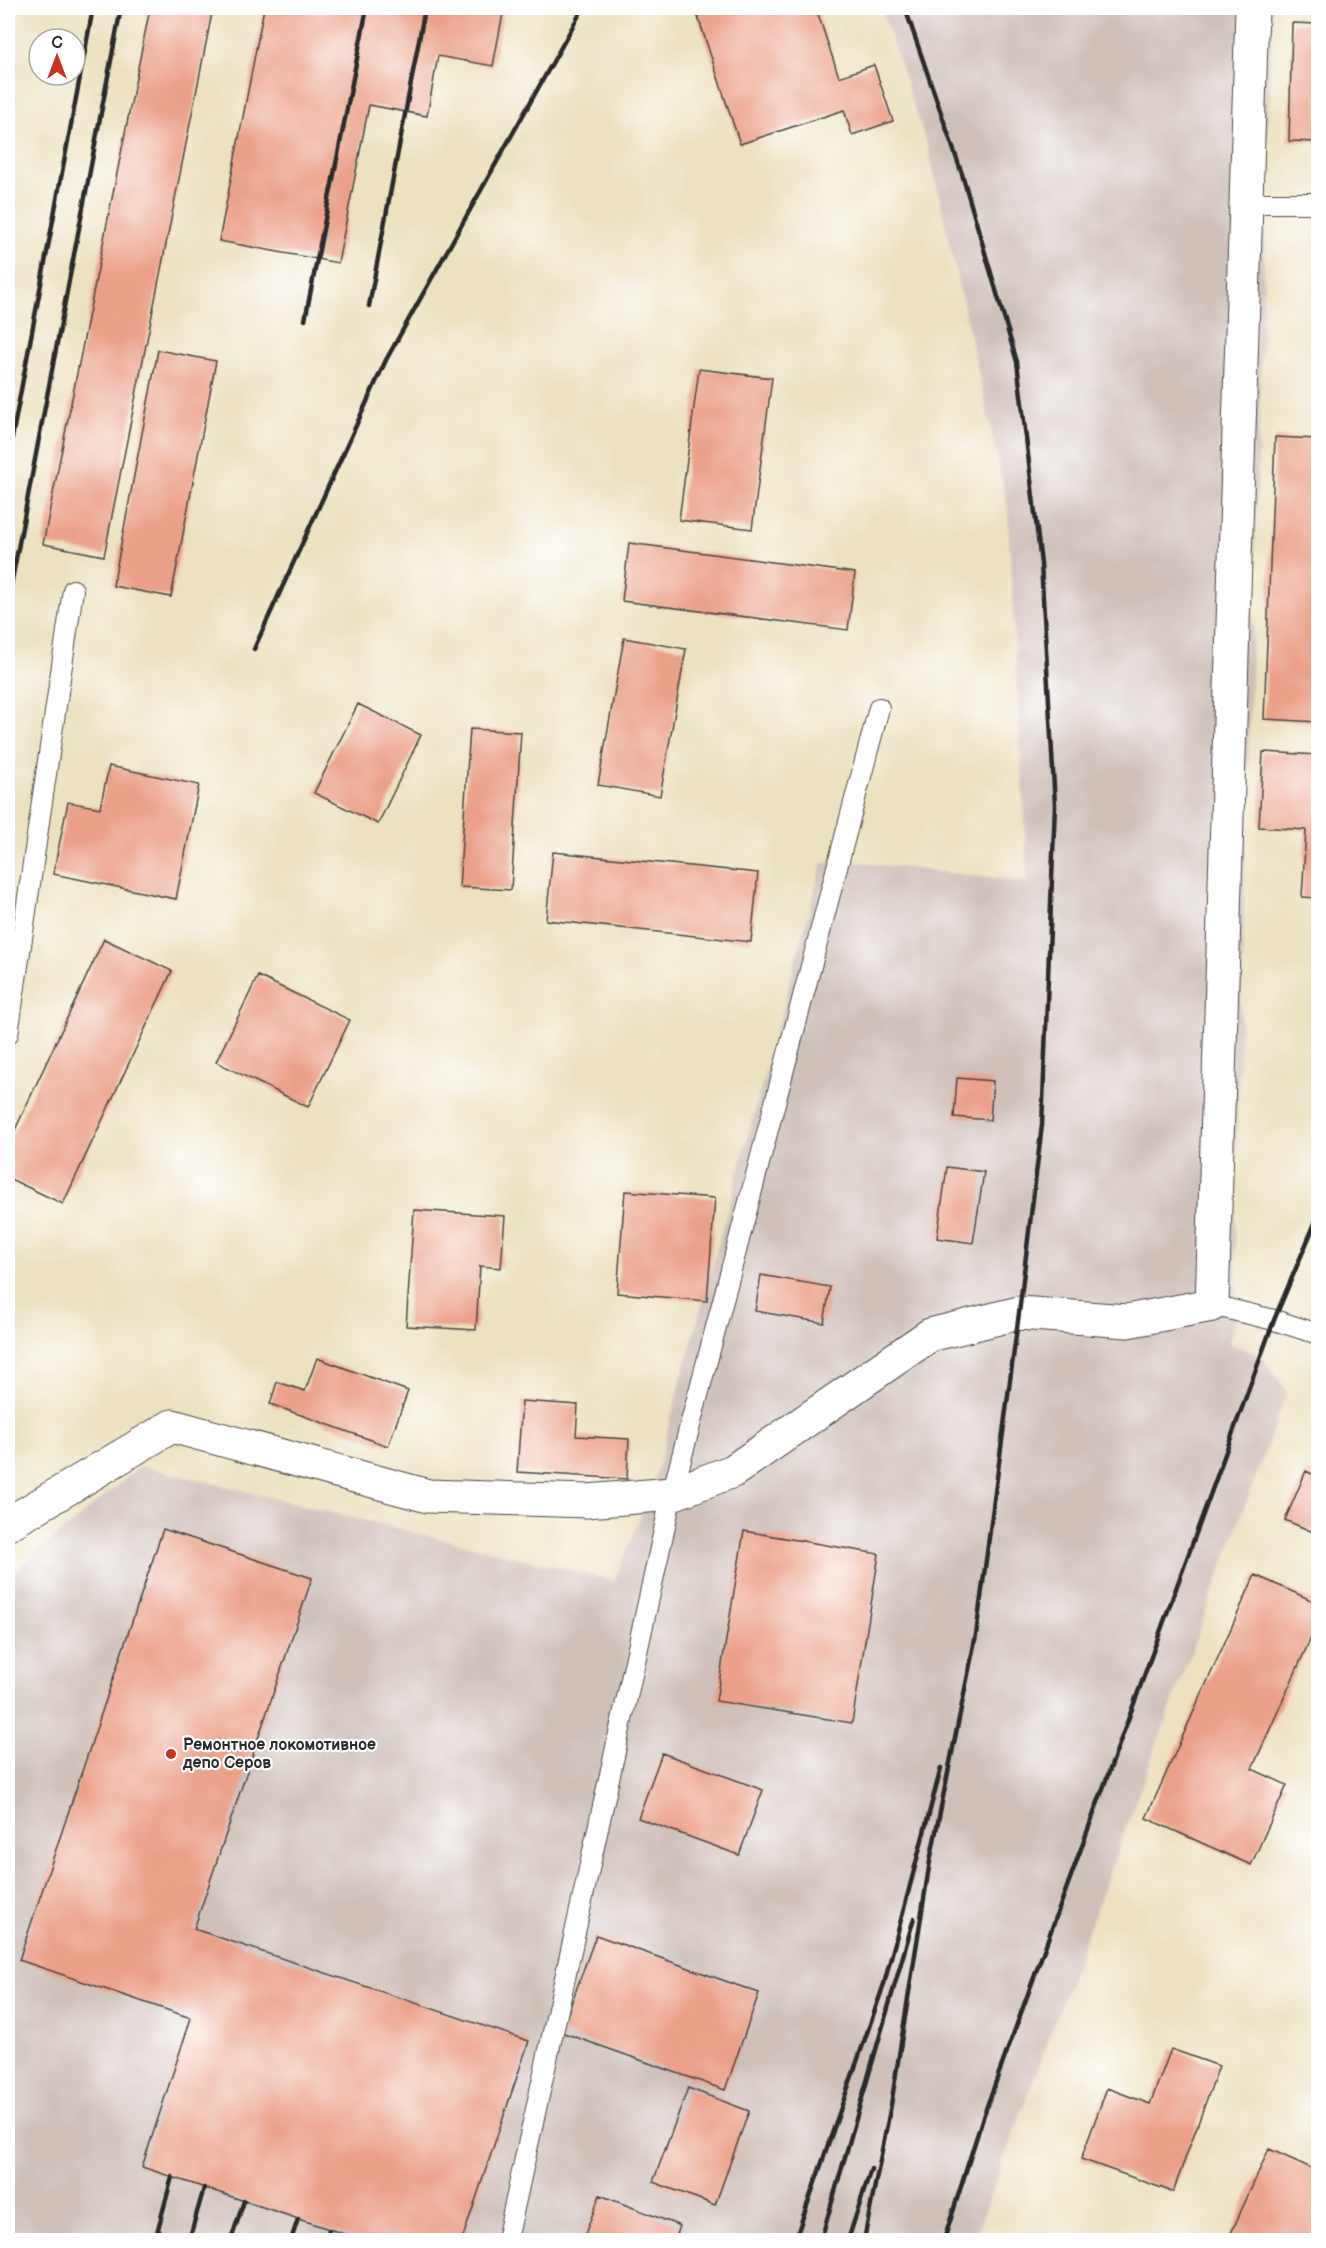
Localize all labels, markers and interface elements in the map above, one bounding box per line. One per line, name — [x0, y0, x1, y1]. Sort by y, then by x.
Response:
north arrow — [27, 27, 87, 87]
text: С — [51, 34, 63, 53]
place label: Ремонтное локомотивное депо Серов — [182, 1736, 376, 1773]
marker: Ремонтное локомотивное депо Серов — [164, 1747, 178, 1761]

